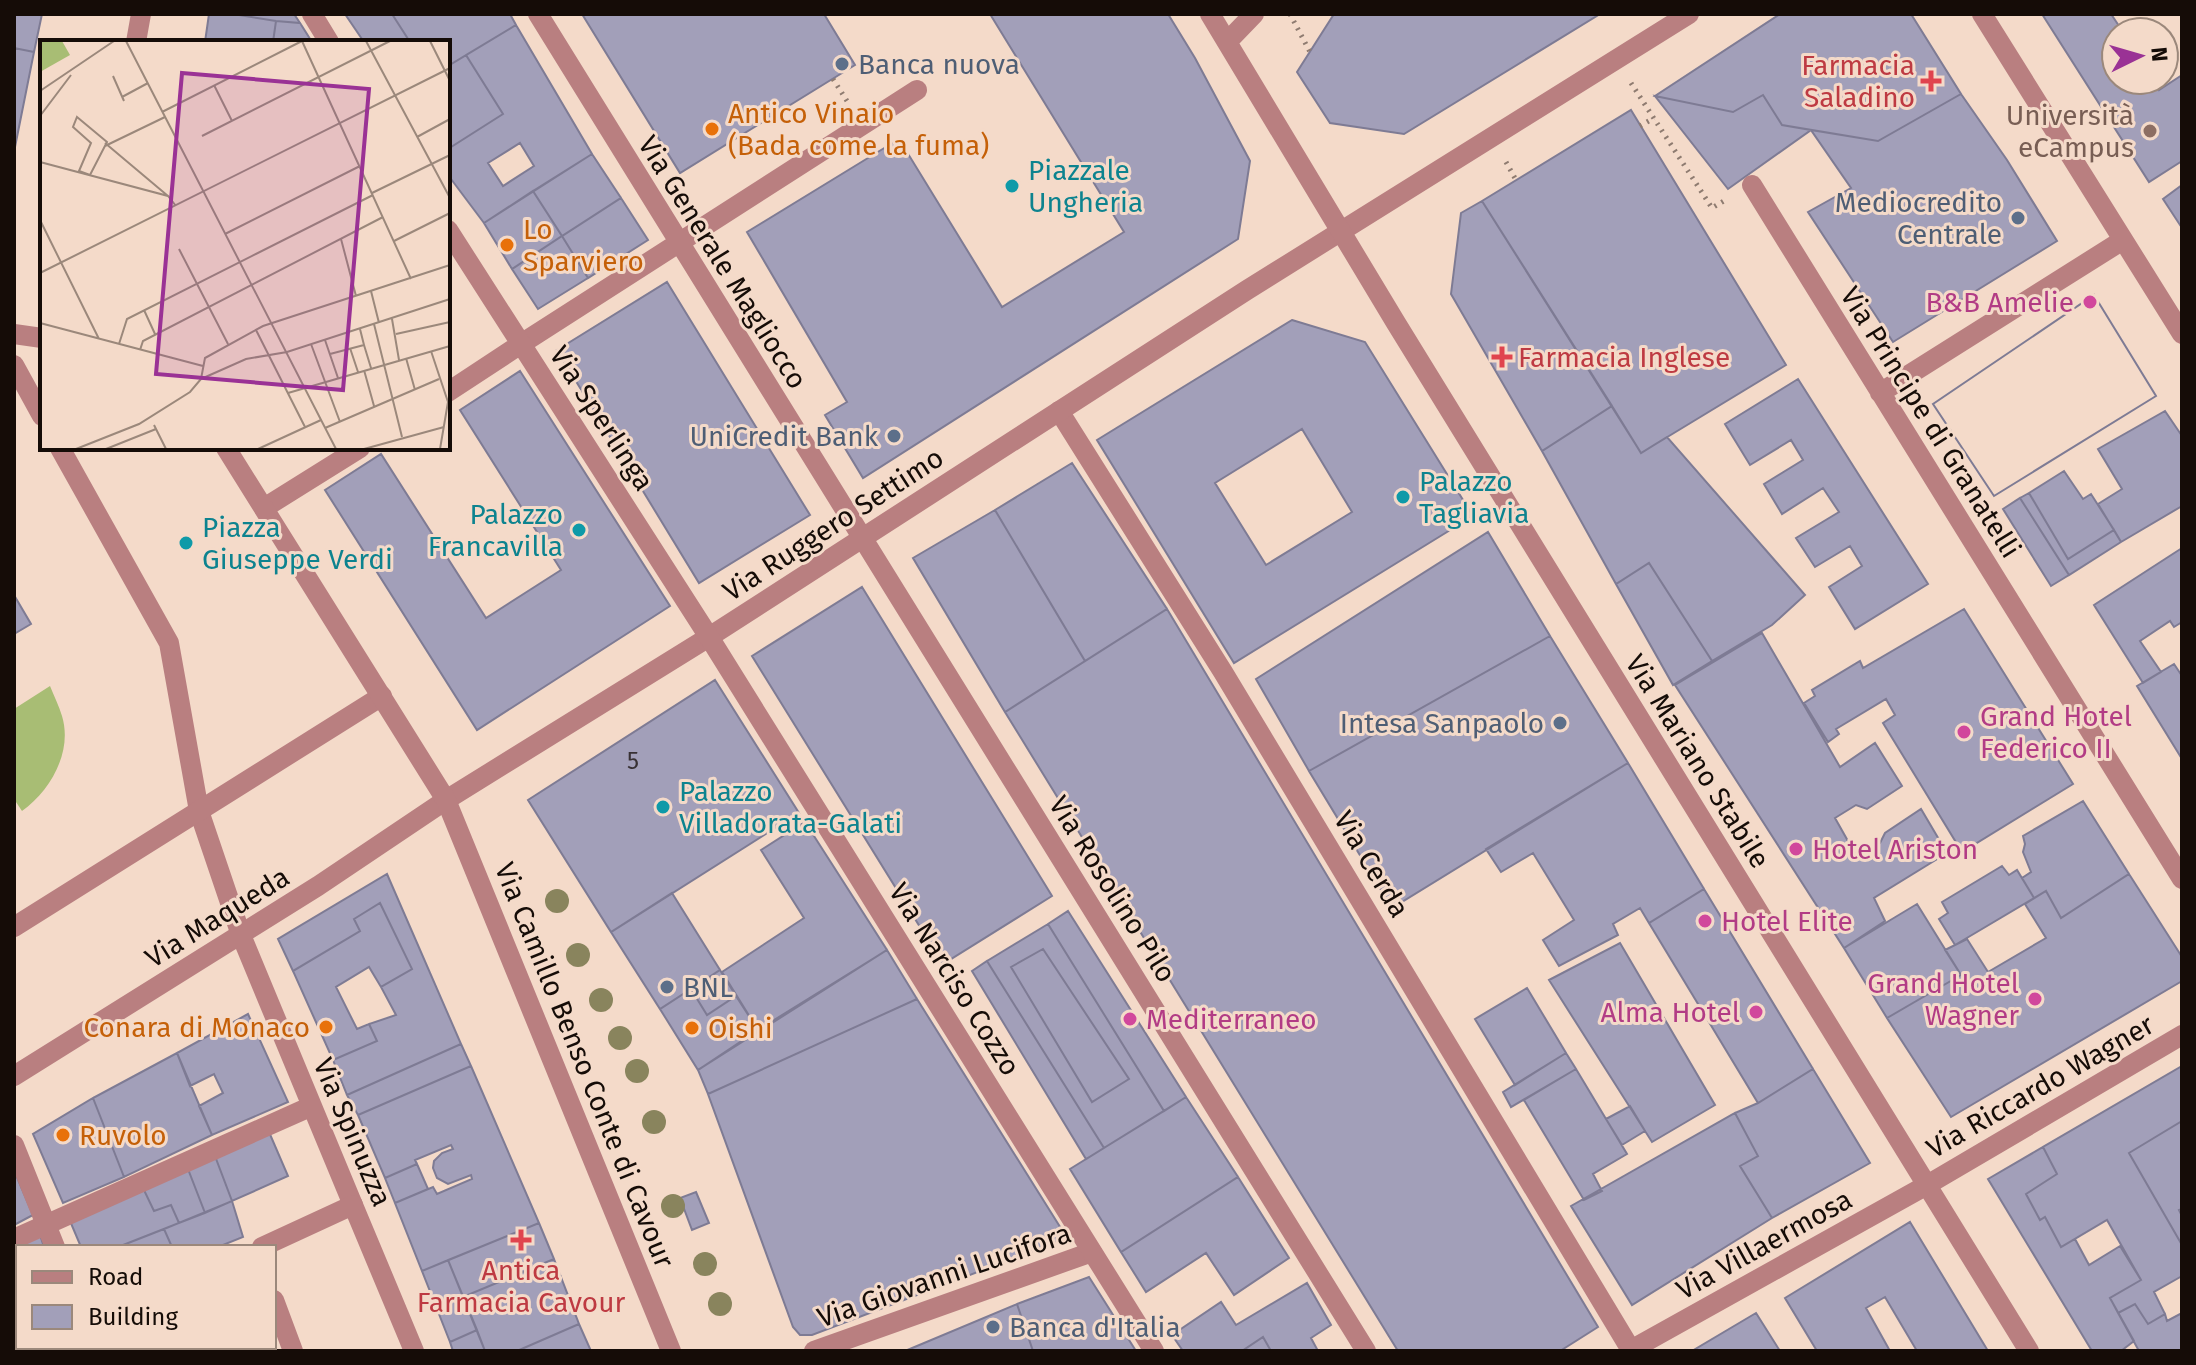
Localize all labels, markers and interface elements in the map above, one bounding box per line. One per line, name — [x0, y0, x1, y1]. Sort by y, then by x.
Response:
north arrow — [2100, 16, 2180, 96]
inset map — [40, 40, 450, 450]
text: N — [2145, 46, 2174, 63]
place label: Banca nuova — [858, 48, 1020, 81]
place label: Farmacia Saladino — [1801, 49, 1915, 114]
marker: Banca nuova — [833, 55, 851, 73]
marker: Farmacia Saladino — [1922, 72, 1940, 90]
place label: Antico Vinaio (Bada come la fuma) — [728, 97, 989, 162]
place label: Università eCampus — [2006, 99, 2134, 164]
marker: Antico Vinaio (Bada come la fuma) — [703, 120, 721, 138]
marker: Università eCampus — [2141, 122, 2159, 140]
street label: Via Generale Magliocco — [631, 130, 814, 395]
place label: Piazzale Ungheria — [1028, 154, 1143, 219]
marker: Piazzale Ungheria — [1003, 177, 1021, 195]
place label: Mediocredito Centrale — [1835, 186, 2002, 251]
marker: Mediocredito Centrale — [2009, 209, 2027, 227]
place label: Lo Sparviero — [523, 213, 644, 278]
marker: Lo Sparviero — [498, 236, 516, 254]
street label: Via Principe di Granatelli — [1834, 281, 2028, 564]
place label: B&B Amelie — [1925, 286, 2074, 319]
marker: B&B Amelie — [2081, 293, 2099, 311]
street label: Via Sperlinga — [543, 340, 661, 497]
place label: Farmacia Inglese — [1518, 341, 1730, 374]
marker: Farmacia Inglese — [1493, 348, 1511, 366]
place label: UniCredit Bank — [690, 420, 879, 453]
marker: UniCredit Bank — [885, 427, 903, 445]
street label: Via Ruggero Settimo — [717, 441, 950, 608]
place label: Palazzo Tagliavia — [1419, 465, 1529, 530]
marker: Palazzo Tagliavia — [1394, 488, 1412, 506]
place label: Palazzo Francavilla — [428, 498, 563, 563]
place label: Piazza Giuseppe Verdi — [202, 511, 393, 576]
marker: Palazzo Francavilla — [570, 521, 588, 539]
marker: Piazza Giuseppe Verdi — [177, 534, 195, 552]
street label: Via Mariano Stabile — [1619, 648, 1777, 874]
place label: Grand Hotel Federico II — [1980, 700, 2132, 765]
place label: Intesa Sanpaolo — [1340, 707, 1544, 740]
marker: Intesa Sanpaolo — [1551, 714, 1569, 732]
marker: Grand Hotel Federico II — [1955, 723, 1973, 741]
house number: 5 — [627, 747, 639, 775]
place label: Palazzo Villadorata-Galati — [679, 775, 902, 840]
street label: Via Rosolino Pilo — [1042, 790, 1183, 988]
marker: Palazzo Villadorata-Galati — [654, 798, 672, 816]
street label: Via Cerda — [1327, 805, 1416, 924]
place label: Hotel Ariston — [1812, 833, 1978, 866]
marker: Hotel Ariston — [1787, 840, 1805, 858]
street label: Via Camillo Benso Conte di Cavour — [488, 858, 681, 1273]
street label: Via Maqueda — [139, 860, 295, 975]
street label: Via Narciso Cozzo — [882, 877, 1027, 1081]
place label: Hotel Elite — [1721, 905, 1853, 938]
marker: Hotel Elite — [1696, 912, 1714, 930]
place label: Grand Hotel Wagner — [1867, 967, 2019, 1032]
place label: BNL — [683, 971, 733, 1004]
marker: BNL — [658, 978, 676, 996]
marker: Grand Hotel Wagner — [2026, 990, 2044, 1008]
place label: Alma Hotel — [1601, 996, 1740, 1029]
place label: Mediterraneo — [1146, 1003, 1317, 1036]
marker: Alma Hotel — [1747, 1003, 1765, 1021]
street label: Via Riccardo Wagner — [1921, 1008, 2160, 1165]
marker: Mediterraneo — [1121, 1010, 1139, 1028]
place label: Conara di Monaco — [83, 1011, 310, 1044]
place label: Oishi — [708, 1012, 773, 1045]
marker: Conara di Monaco — [317, 1018, 335, 1036]
marker: Oishi — [683, 1019, 701, 1037]
street label: Via Spinuzza — [307, 1053, 399, 1211]
place label: Ruvolo — [79, 1119, 167, 1152]
marker: Ruvolo — [54, 1126, 72, 1144]
street label: Via Villaermosa — [1671, 1183, 1858, 1306]
street label: Via Giovanni Lucifora — [813, 1217, 1075, 1334]
marker: Antica Farmacia Cavour — [512, 1231, 530, 1249]
legend — [16, 1245, 276, 1349]
place label: Antica Farmacia Cavour — [417, 1254, 625, 1319]
text: Road — [88, 1263, 143, 1291]
text: Building — [88, 1303, 178, 1331]
place label: Banca d'Italia — [1009, 1311, 1181, 1344]
marker: Banca d'Italia — [984, 1318, 1002, 1336]

